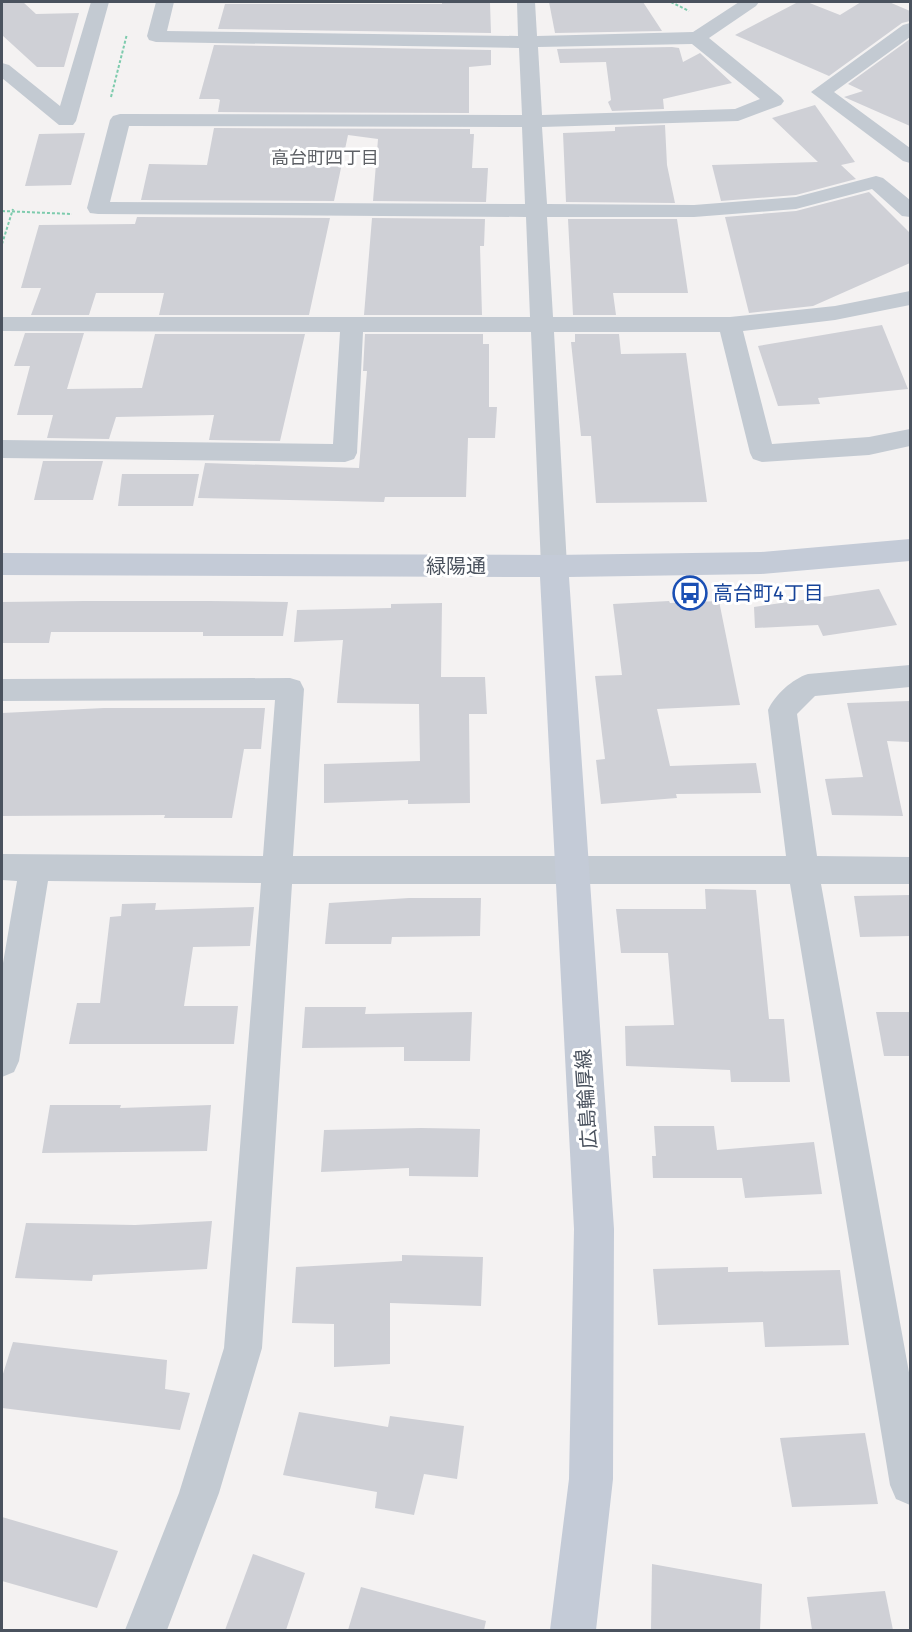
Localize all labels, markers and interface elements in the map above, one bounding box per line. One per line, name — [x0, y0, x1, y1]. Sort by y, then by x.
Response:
district label: 高台町四丁目 — [271, 147, 379, 169]
street label: 緑陽通 — [426, 554, 486, 578]
bus stop icon: 高台町4丁目 — [672, 575, 708, 611]
place label: 高台町4丁目 — [713, 581, 824, 605]
street label: 広島輪厚線 — [571, 1048, 601, 1150]

